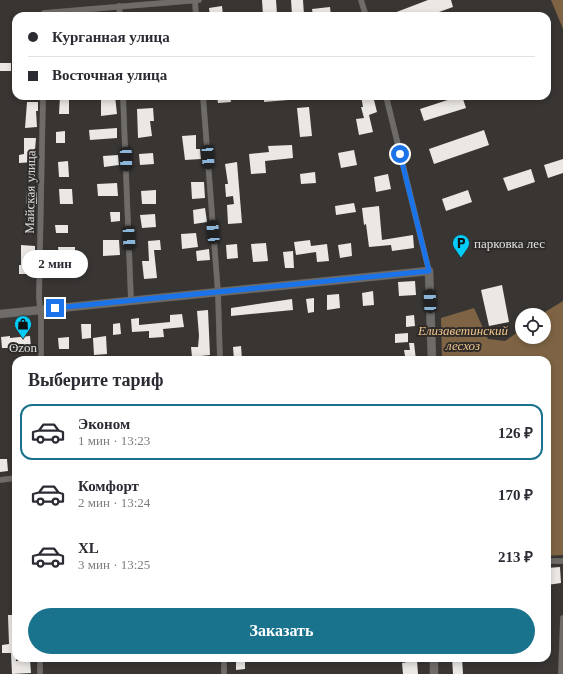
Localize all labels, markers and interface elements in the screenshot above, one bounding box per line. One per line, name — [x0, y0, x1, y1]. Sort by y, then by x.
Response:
text: Курганная улица — [52, 29, 170, 45]
text: Восточная улица — [52, 67, 167, 83]
car — [201, 145, 215, 169]
route start — [391, 145, 409, 163]
car — [120, 147, 132, 171]
street label: Майская улица — [22, 150, 38, 234]
car — [206, 220, 220, 244]
car — [122, 226, 136, 250]
parking icon: парковка лес — [451, 233, 471, 258]
place label: парковка лес — [474, 236, 545, 251]
callout: 2 мин — [22, 250, 88, 278]
text: 2 мин — [38, 256, 72, 271]
car — [424, 289, 436, 313]
route end — [46, 299, 64, 317]
map controls — [515, 308, 551, 344]
button: locate — [515, 308, 551, 344]
shop icon: Ozon — [13, 314, 33, 339]
park label: Елизаветинский лесхоз — [417, 323, 509, 353]
place label: Ozon — [9, 340, 38, 355]
text: Выберите тариф — [28, 370, 163, 390]
icon: car — [30, 414, 66, 450]
text: Эконом — [78, 416, 130, 432]
text: 126 ₽ — [498, 425, 533, 441]
text: 1 мин · 13:23 — [78, 433, 150, 448]
icon: car — [30, 476, 66, 512]
text: Комфорт — [78, 478, 139, 494]
text: 170 ₽ — [498, 487, 533, 503]
text: 2 мин · 13:24 — [78, 495, 150, 510]
icon: car — [30, 538, 66, 574]
text: XL — [78, 540, 99, 556]
text: 213 ₽ — [498, 549, 533, 565]
text: 3 мин · 13:25 — [78, 557, 150, 572]
button: Заказать — [28, 608, 535, 654]

